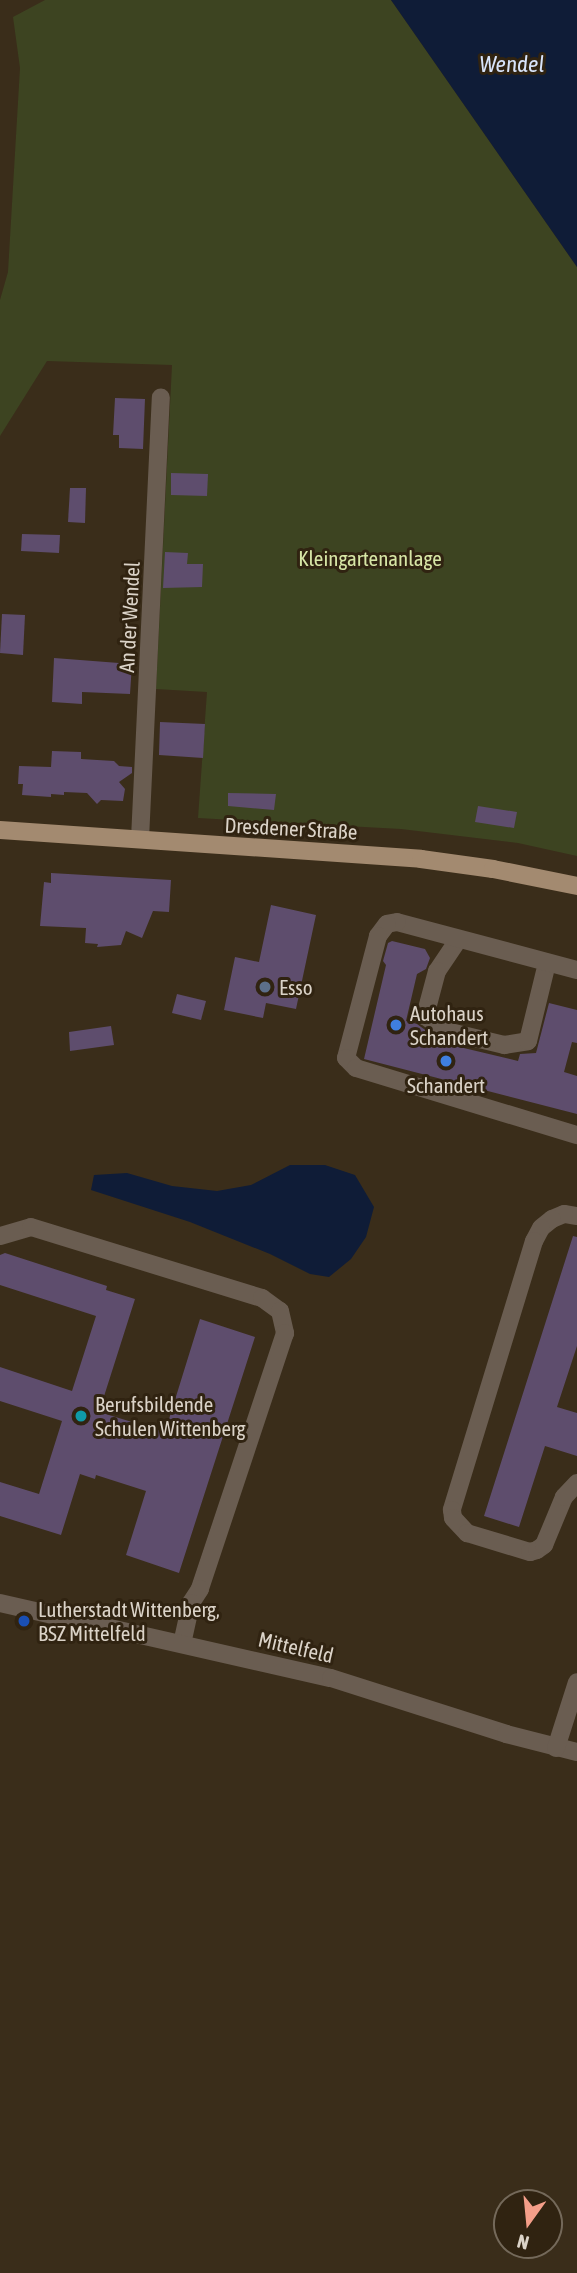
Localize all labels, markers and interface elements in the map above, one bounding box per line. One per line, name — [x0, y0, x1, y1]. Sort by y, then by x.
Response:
water label: Wendel — [479, 50, 545, 78]
park label: Kleingartenanlage — [298, 545, 442, 571]
street label: An der Wendel — [114, 561, 144, 673]
street label: Dresdener Straße — [224, 812, 358, 844]
place label: Esso — [279, 974, 313, 1000]
marker: Esso — [257, 979, 273, 995]
place label: Autohaus Schandert — [410, 1000, 488, 1050]
marker: Autohaus Schandert — [388, 1017, 404, 1033]
marker: Schandert — [438, 1053, 454, 1069]
place label: Schandert — [407, 1072, 485, 1098]
place label: Berufsbildende Schulen Wittenberg — [95, 1391, 246, 1441]
marker: Berufsbildende Schulen Wittenberg — [73, 1408, 89, 1424]
place label: Lutherstadt Wittenberg, BSZ Mittelfeld — [38, 1596, 220, 1646]
marker: Lutherstadt Wittenberg, BSZ Mittelfeld — [16, 1613, 32, 1629]
street label: Mittelfeld — [256, 1626, 336, 1668]
north arrow — [493, 2189, 563, 2259]
text: N — [515, 2230, 531, 2254]

